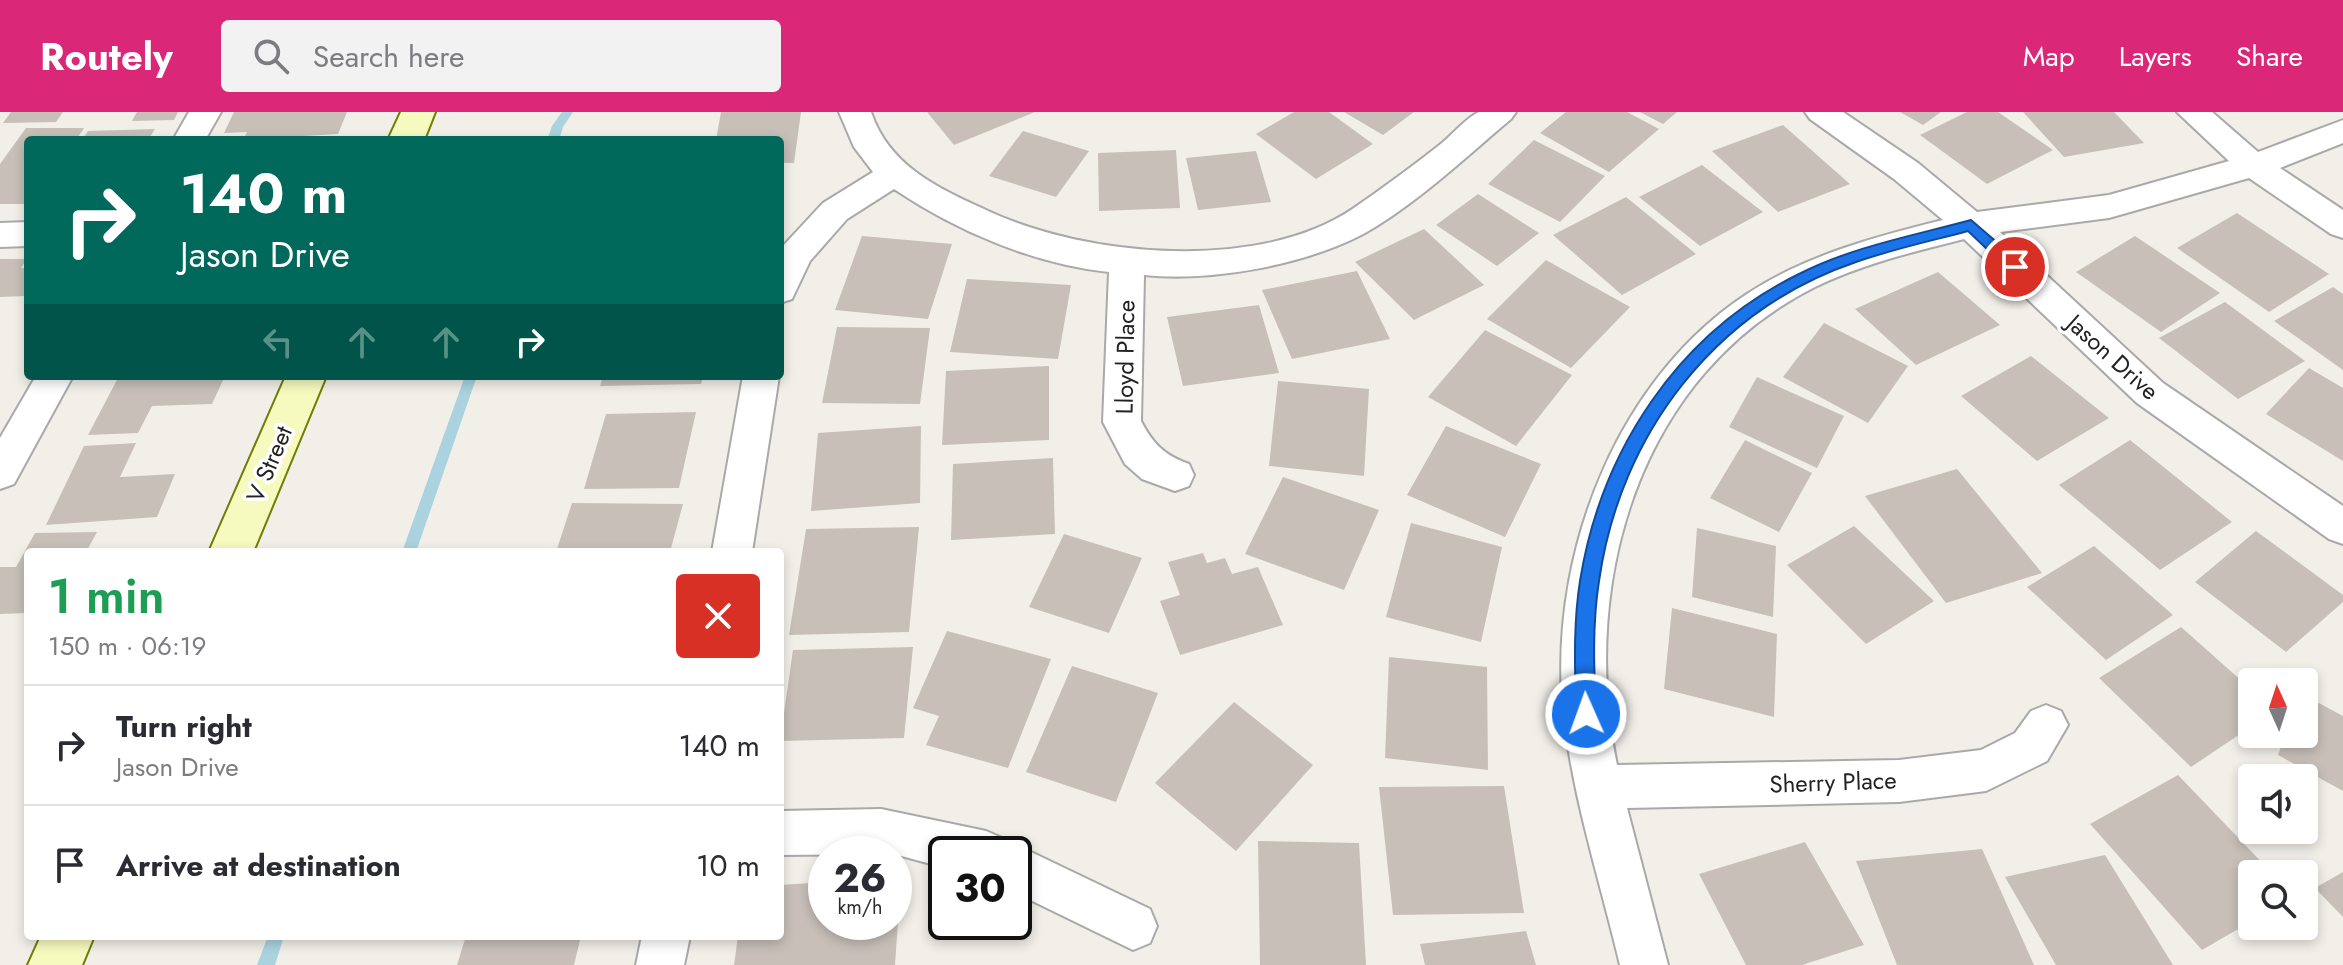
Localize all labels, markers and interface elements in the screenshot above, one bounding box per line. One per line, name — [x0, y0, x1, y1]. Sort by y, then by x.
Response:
search box — [221, 20, 781, 92]
text: Routely — [40, 29, 173, 84]
icon: search — [249, 34, 293, 78]
text: Search here — [313, 35, 465, 78]
text: Map — [2023, 36, 2075, 77]
text: Layers — [2119, 36, 2192, 77]
text: Share — [2236, 36, 2303, 77]
text: 140 m — [180, 153, 347, 234]
icon: right — [48, 168, 152, 272]
text: Jason Drive — [180, 228, 350, 280]
pin — [1981, 233, 2049, 301]
icon: arrive — [1993, 245, 2037, 289]
street label: Lloyd Place — [1107, 299, 1143, 415]
street label: Jason Drive — [2057, 304, 2167, 408]
icon: left — [256, 320, 300, 364]
icon: ahead — [340, 320, 384, 364]
icon: ahead — [424, 320, 468, 364]
icon: right — [508, 320, 552, 364]
street label: V Street — [237, 420, 301, 508]
text: 1 min — [48, 562, 165, 631]
button: close — [676, 574, 760, 658]
text: 150 m · 06:19 — [48, 627, 207, 665]
north arrow — [2238, 668, 2318, 748]
map controls — [2238, 668, 2318, 940]
position arrow — [1544, 672, 1628, 756]
text: Turn right — [116, 705, 252, 748]
icon: right — [48, 723, 92, 767]
text: 140 m — [679, 724, 760, 767]
text: Jason Drive — [116, 748, 239, 786]
street label: Sherry Place — [1769, 762, 1897, 802]
button: sound — [2238, 764, 2318, 844]
speed limit sign: 30 — [928, 836, 1032, 940]
icon: arrive — [48, 843, 92, 887]
text: Arrive at destination — [116, 844, 401, 887]
text: 10 m — [696, 844, 760, 887]
text: 26 — [834, 849, 887, 907]
button: search — [2238, 860, 2318, 940]
text: km/h — [837, 893, 883, 922]

